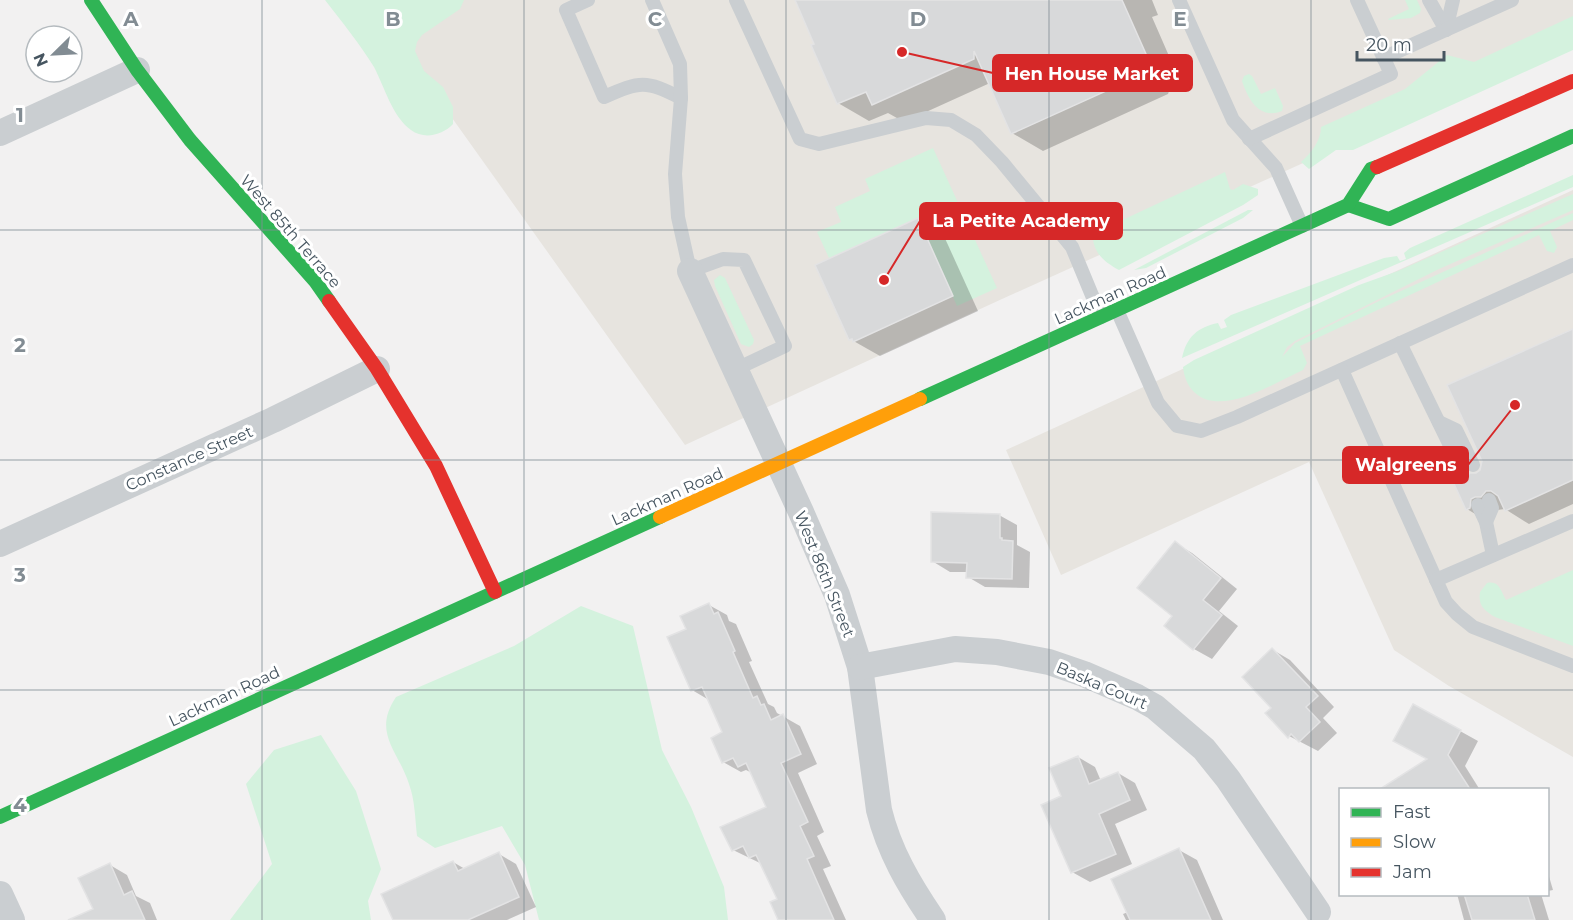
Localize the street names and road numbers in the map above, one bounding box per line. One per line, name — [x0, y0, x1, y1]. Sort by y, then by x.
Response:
street label: West 85th Terrace — [236, 171, 345, 292]
street label: Lackman Road — [1051, 262, 1169, 329]
street label: Constance Street — [123, 422, 256, 495]
street label: Lackman Road — [608, 463, 726, 530]
street label: West 86th Street — [790, 508, 859, 641]
street label: Baska Court — [1053, 658, 1151, 713]
street label: Lackman Road — [166, 662, 283, 731]

